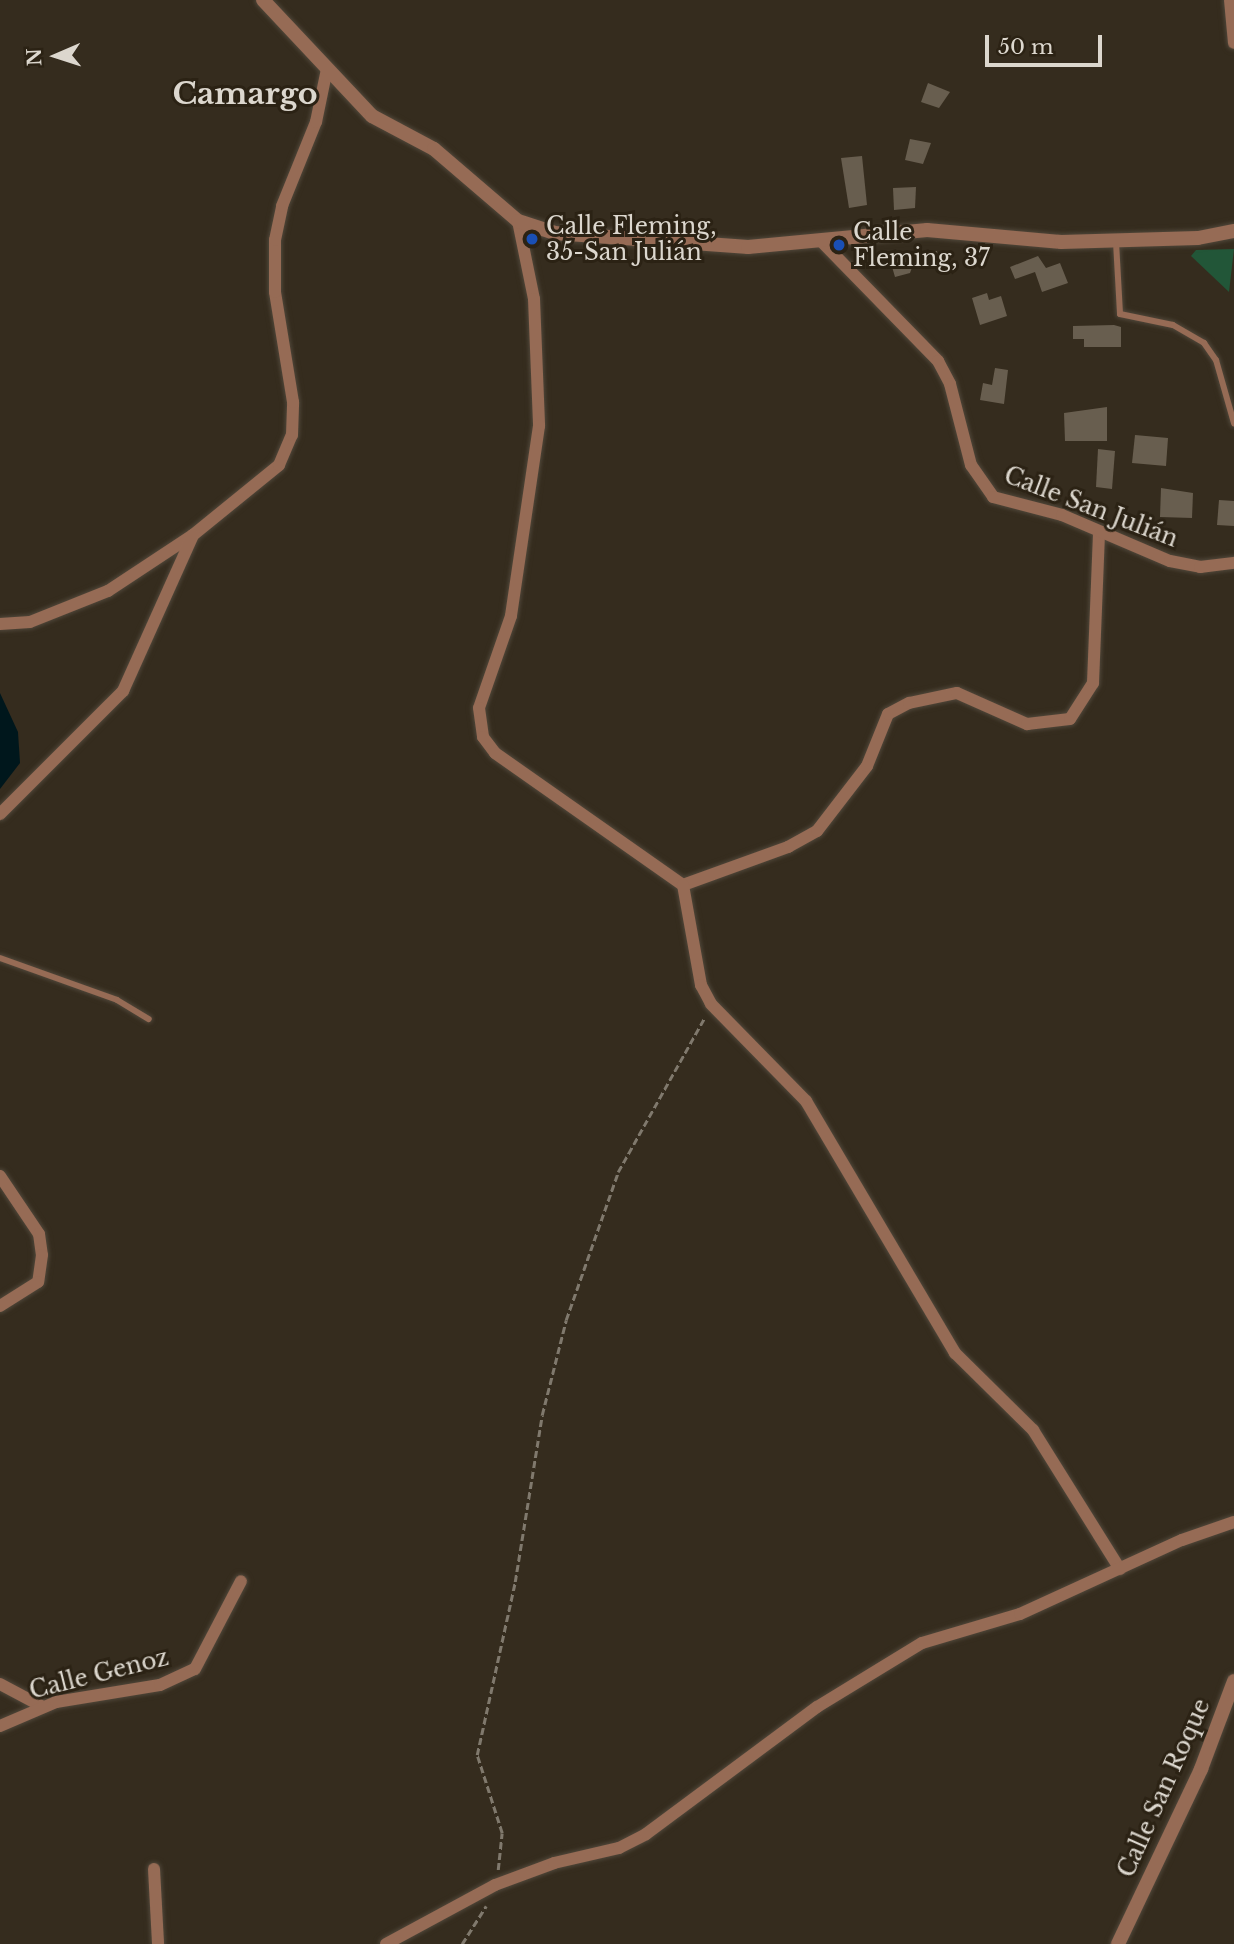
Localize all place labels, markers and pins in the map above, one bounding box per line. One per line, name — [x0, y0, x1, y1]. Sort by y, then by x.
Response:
place label: Calle Fleming, 35-San Julián — [546, 212, 716, 266]
place label: Calle Fleming, 37 — [853, 218, 990, 272]
marker: Calle Fleming, 35-San Julián — [524, 231, 540, 247]
marker: Calle Fleming, 37 — [831, 237, 847, 253]

